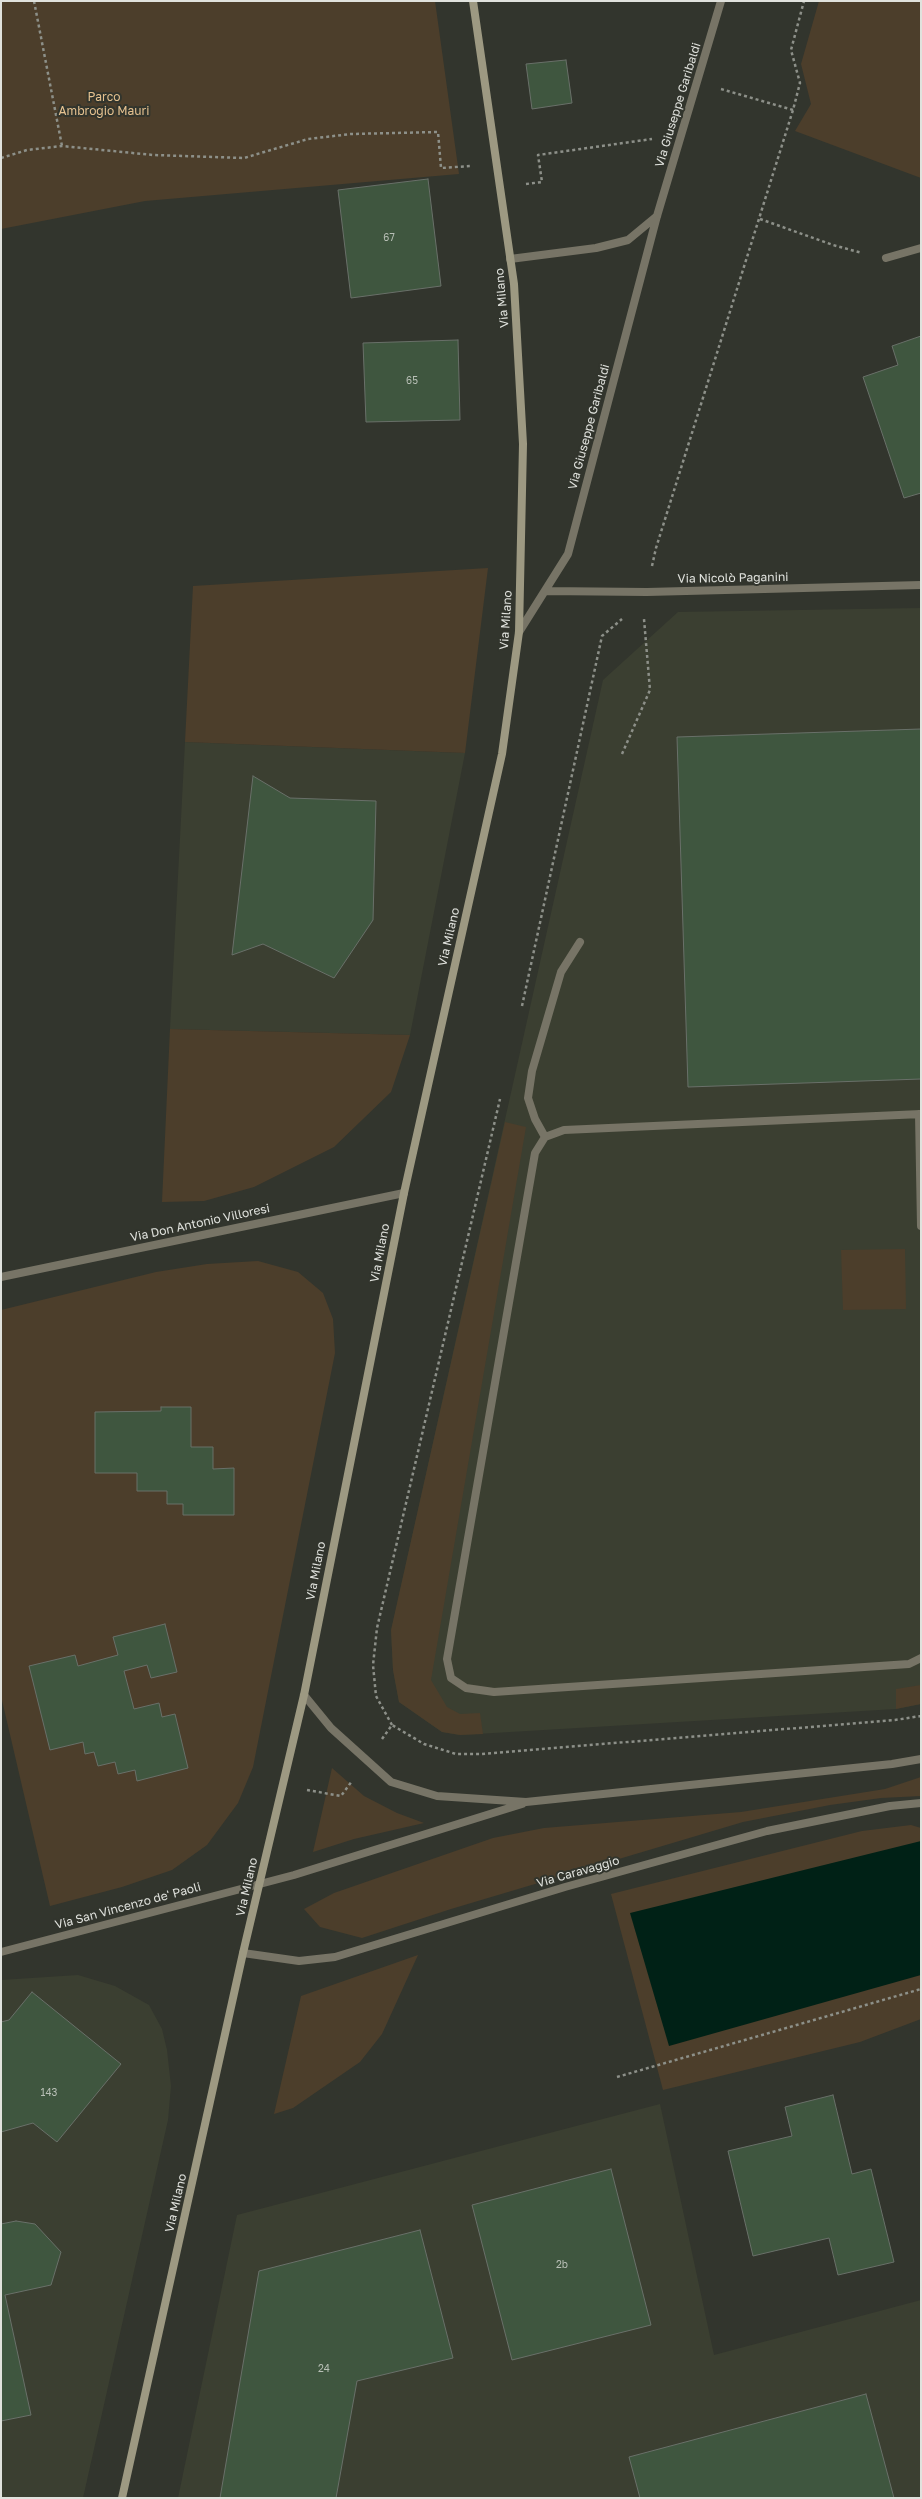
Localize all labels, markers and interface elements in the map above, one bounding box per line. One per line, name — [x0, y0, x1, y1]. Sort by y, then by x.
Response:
street label: Via Giuseppe Garibaldi — [652, 41, 704, 169]
park label: Parco Ambrogio Mauri — [59, 90, 149, 118]
house number: 67 — [383, 232, 395, 244]
street label: Via Milano — [492, 268, 512, 328]
street label: Via Giuseppe Garibaldi — [565, 363, 613, 491]
house number: 65 — [406, 375, 418, 387]
street label: Via Nicolò Paganini — [677, 570, 789, 586]
street label: Via Milano — [497, 590, 515, 650]
street label: Via Milano — [435, 906, 463, 968]
street label: Via Don Antonio Villoresi — [129, 1201, 271, 1245]
street label: Via Milano — [367, 1222, 393, 1284]
street label: Via Milano — [303, 1540, 329, 1602]
street label: Via Caravaggio — [535, 1853, 621, 1891]
street label: Via Milano — [233, 1856, 261, 1918]
street label: Via San Vincenzo de' Paoli — [54, 1880, 202, 1932]
house number: 143 — [41, 2087, 57, 2099]
street label: Via Milano — [162, 2172, 190, 2234]
house number: 2b — [556, 2259, 568, 2271]
house number: 24 — [318, 2363, 330, 2375]

